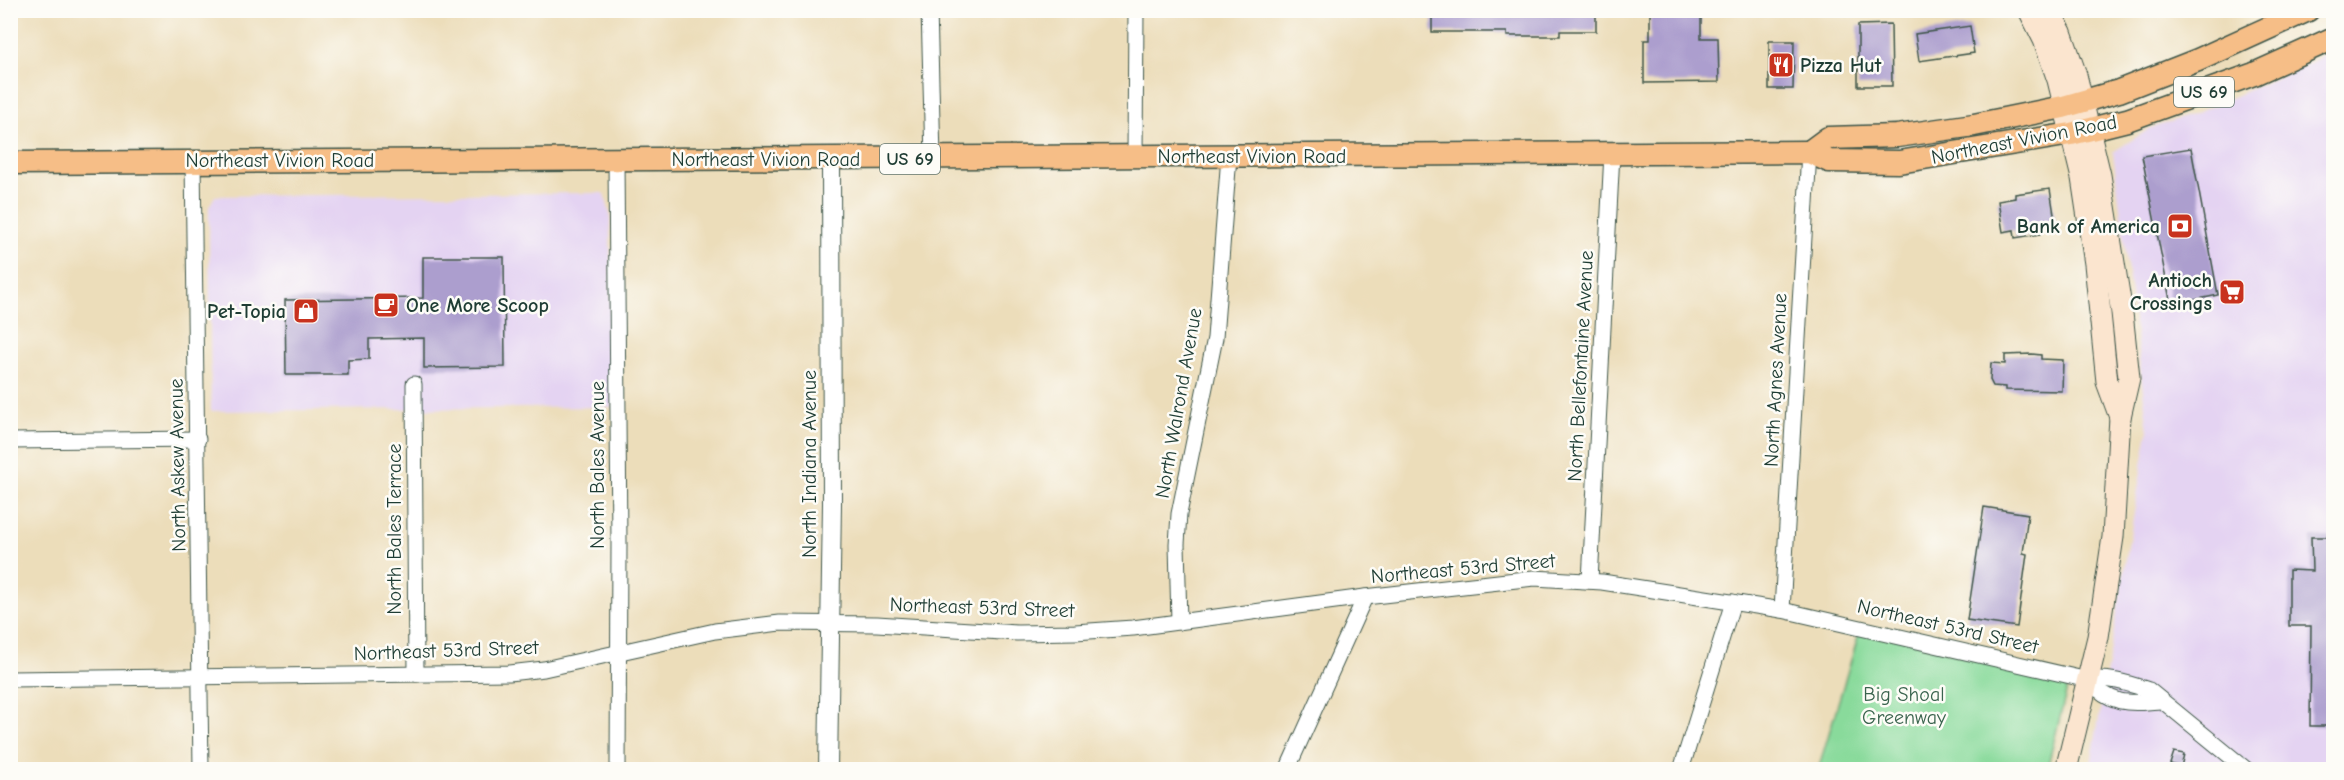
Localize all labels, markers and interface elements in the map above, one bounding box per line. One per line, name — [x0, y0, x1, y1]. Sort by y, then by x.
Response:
restaurant icon: Pizza Hut — [1766, 50, 1796, 80]
place label: Pizza Hut — [1800, 54, 1882, 77]
road number: US 69 — [2174, 77, 2234, 107]
street label: Northeast Vivion Road — [1929, 110, 2119, 169]
road number: US 69 — [880, 144, 940, 174]
street label: Northeast Vivion Road — [1158, 145, 1346, 168]
street label: Northeast Vivion Road — [672, 148, 860, 171]
street label: Northeast Vivion Road — [186, 149, 374, 172]
bank icon: Bank of America — [2165, 211, 2195, 241]
place label: Bank of America — [2017, 215, 2160, 238]
street label: North Bellefontaine Avenue — [1563, 250, 1598, 482]
place label: Antioch Crossings — [2130, 269, 2212, 315]
supermarket icon: Antioch Crossings — [2217, 277, 2247, 307]
cafe icon: One More Scoop — [371, 290, 401, 320]
street label: North Agnes Avenue — [1759, 293, 1792, 468]
place label: One More Scoop — [406, 294, 549, 317]
shop icon: Pet-Topia — [291, 296, 321, 326]
place label: Pet-Topia — [207, 300, 286, 323]
street label: North Walrond Avenue — [1150, 306, 1207, 500]
street label: North Indiana Avenue — [798, 370, 821, 558]
street label: North Askew Avenue — [164, 378, 191, 552]
street label: North Bales Avenue — [586, 381, 609, 549]
street label: North Bales Terrace — [383, 443, 406, 615]
street label: Northeast 53rd Street — [1370, 549, 1557, 588]
street label: Northeast 53rd Street — [889, 593, 1076, 622]
street label: Northeast 53rd Street — [1855, 594, 2042, 659]
street label: Northeast 53rd Street — [353, 636, 540, 665]
park label: Big Shoal Greenway — [1862, 683, 1946, 729]

